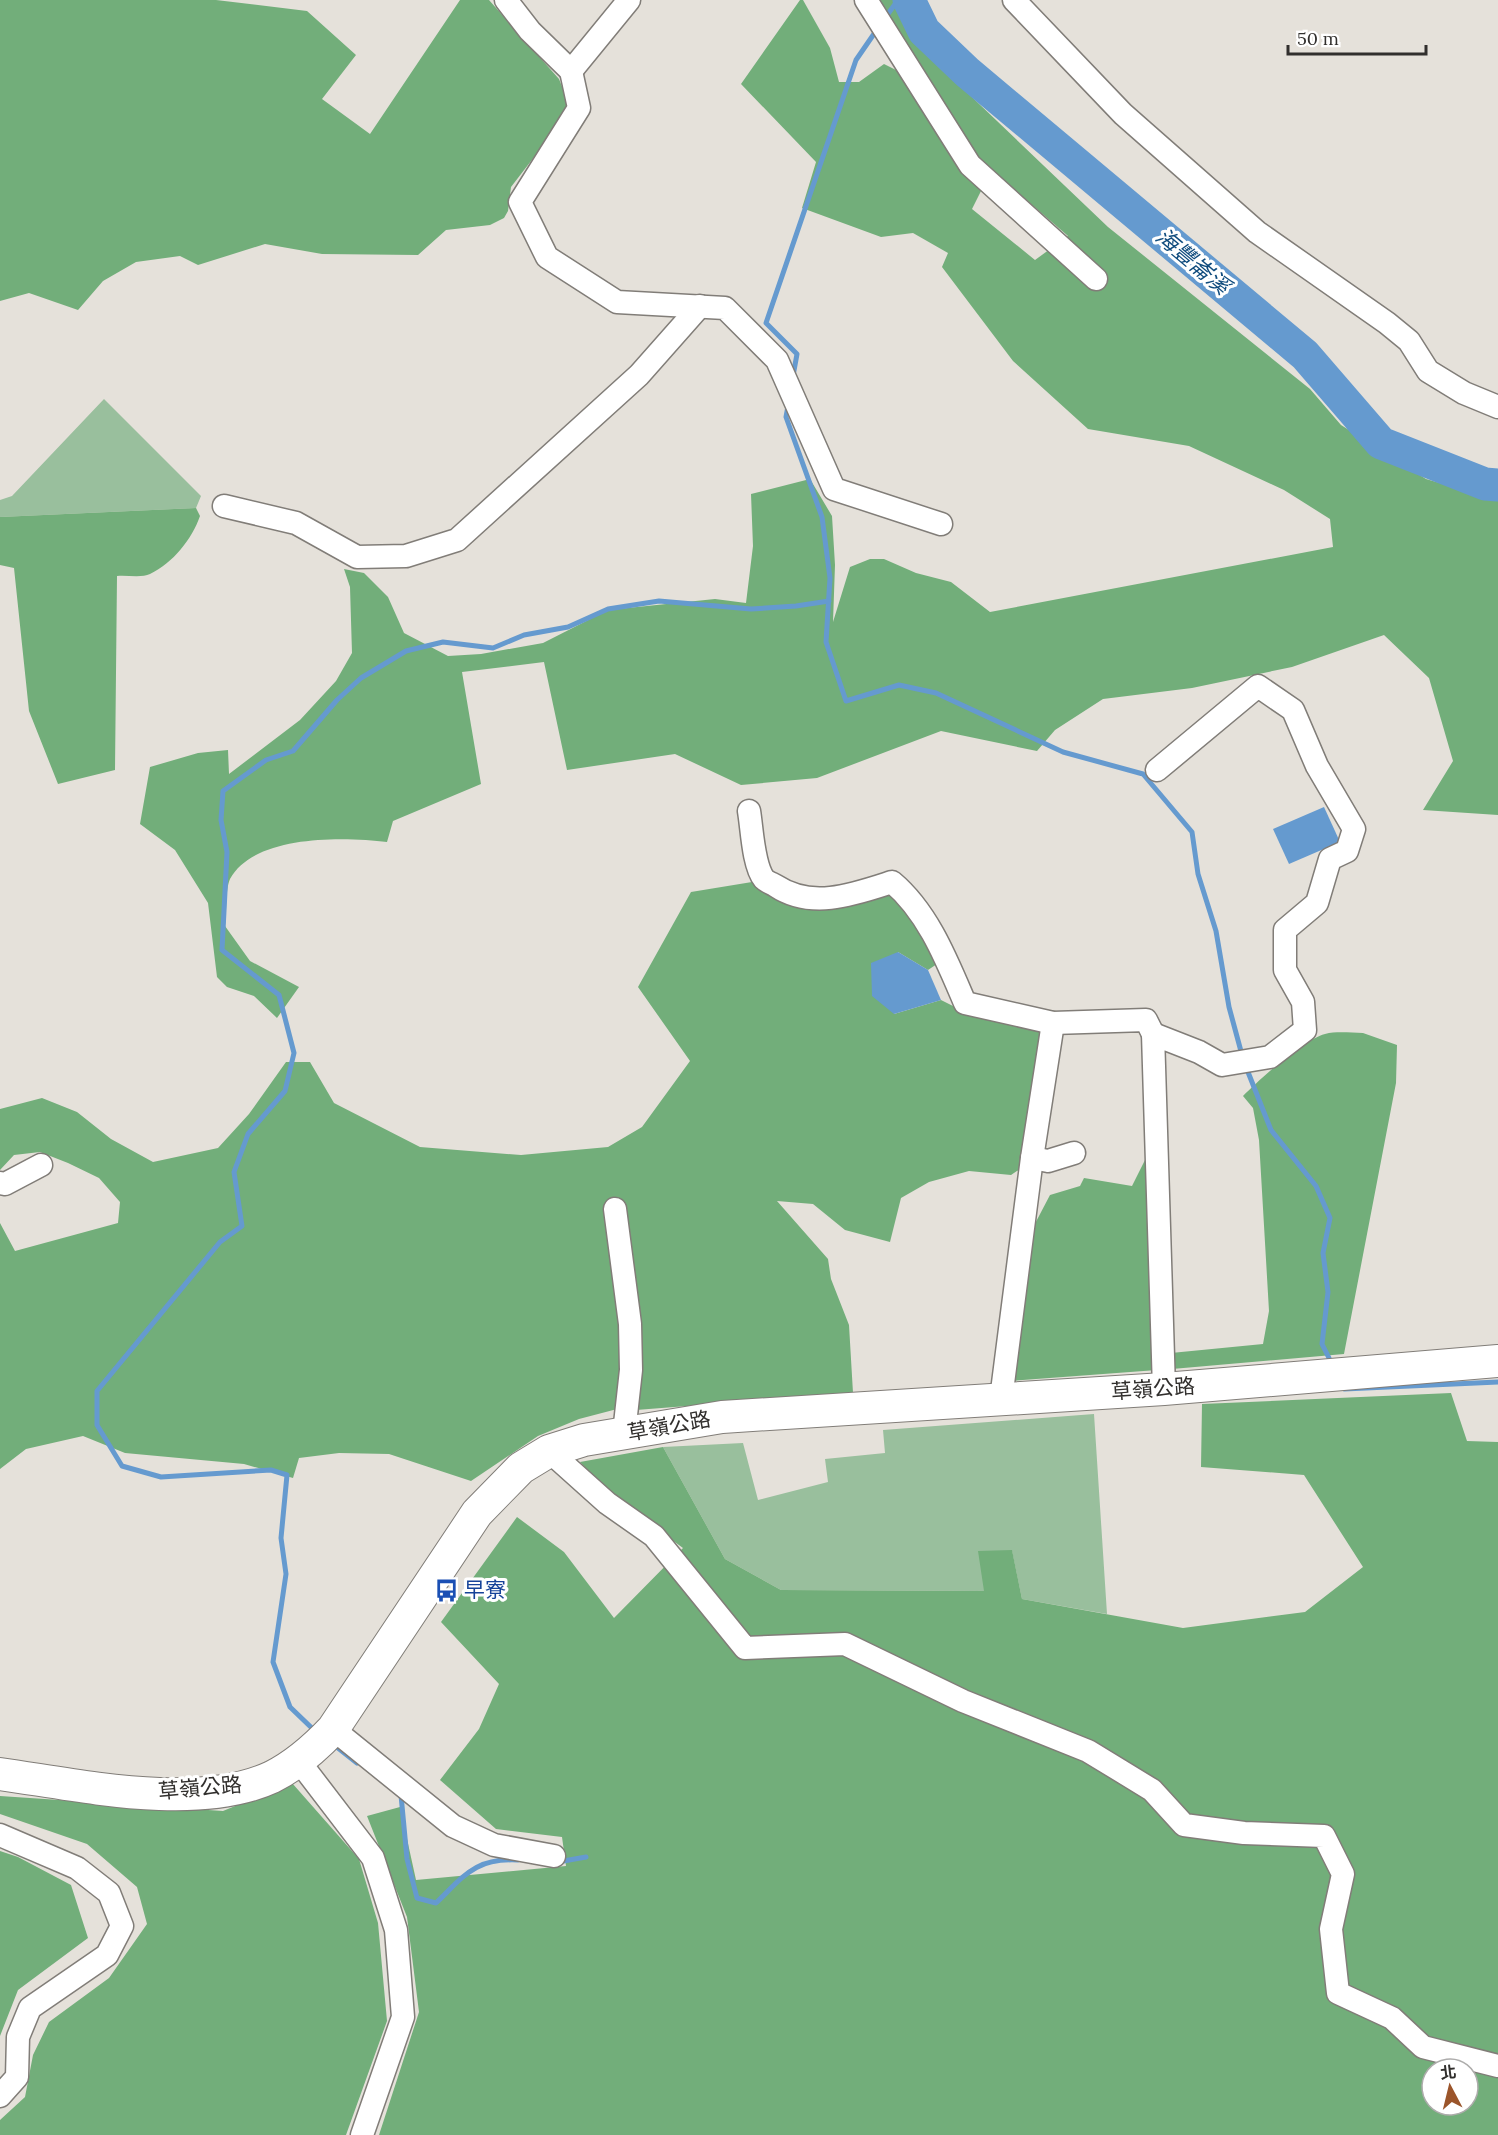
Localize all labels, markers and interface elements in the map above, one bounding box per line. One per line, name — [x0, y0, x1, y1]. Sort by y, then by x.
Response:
scale bar — [1288, 18, 1426, 56]
text: 50 m — [1297, 27, 1339, 50]
water label: 海豐崙溪 — [1150, 222, 1238, 302]
street label: 草嶺公路 — [1110, 1372, 1196, 1405]
street label: 草嶺公路 — [625, 1405, 713, 1446]
place label: 早寮 — [464, 1576, 506, 1603]
bus stop icon: 早寮 — [433, 1577, 459, 1603]
street label: 草嶺公路 — [157, 1770, 243, 1805]
north arrow — [1420, 2057, 1480, 2117]
text: 北 — [1439, 2061, 1457, 2083]

